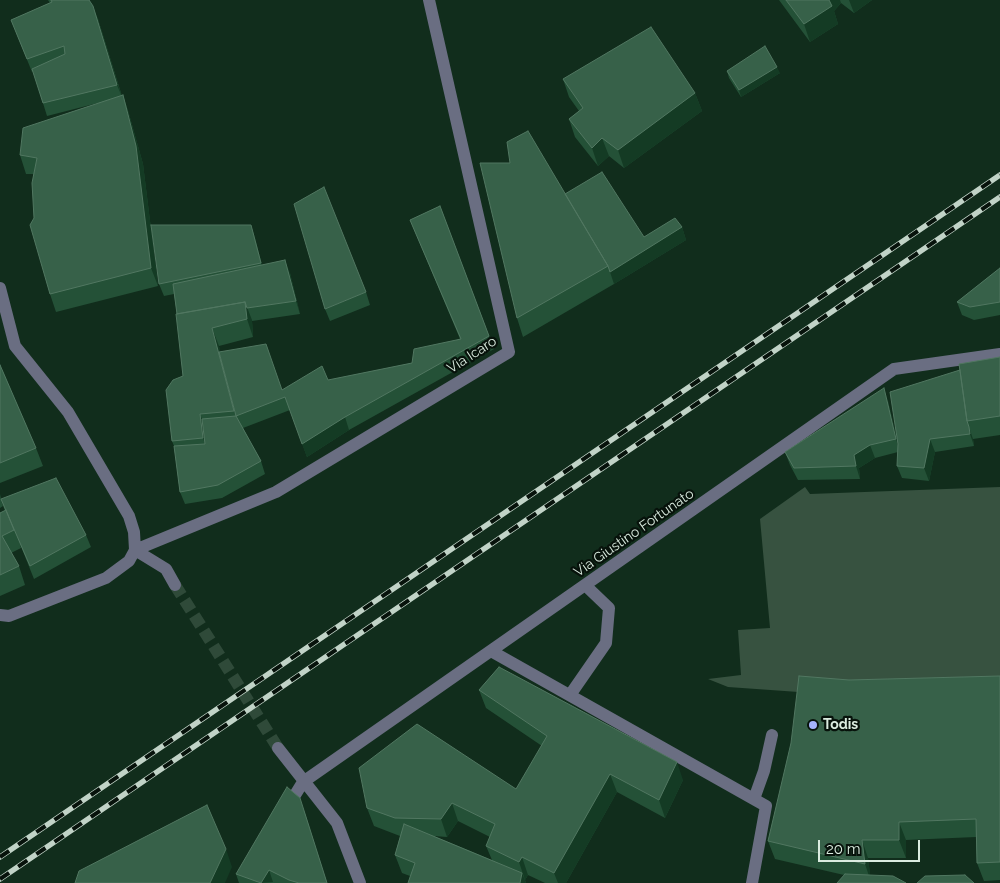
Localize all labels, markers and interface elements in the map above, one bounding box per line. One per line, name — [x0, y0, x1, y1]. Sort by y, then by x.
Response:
street label: Via Icaro — [444, 333, 500, 377]
street label: Via Giustino Fortunato — [571, 485, 697, 581]
place label: Todis — [823, 717, 858, 733]
marker: Todis — [807, 719, 819, 731]
scale bar — [820, 830, 922, 862]
text: 20 m — [826, 840, 861, 858]

